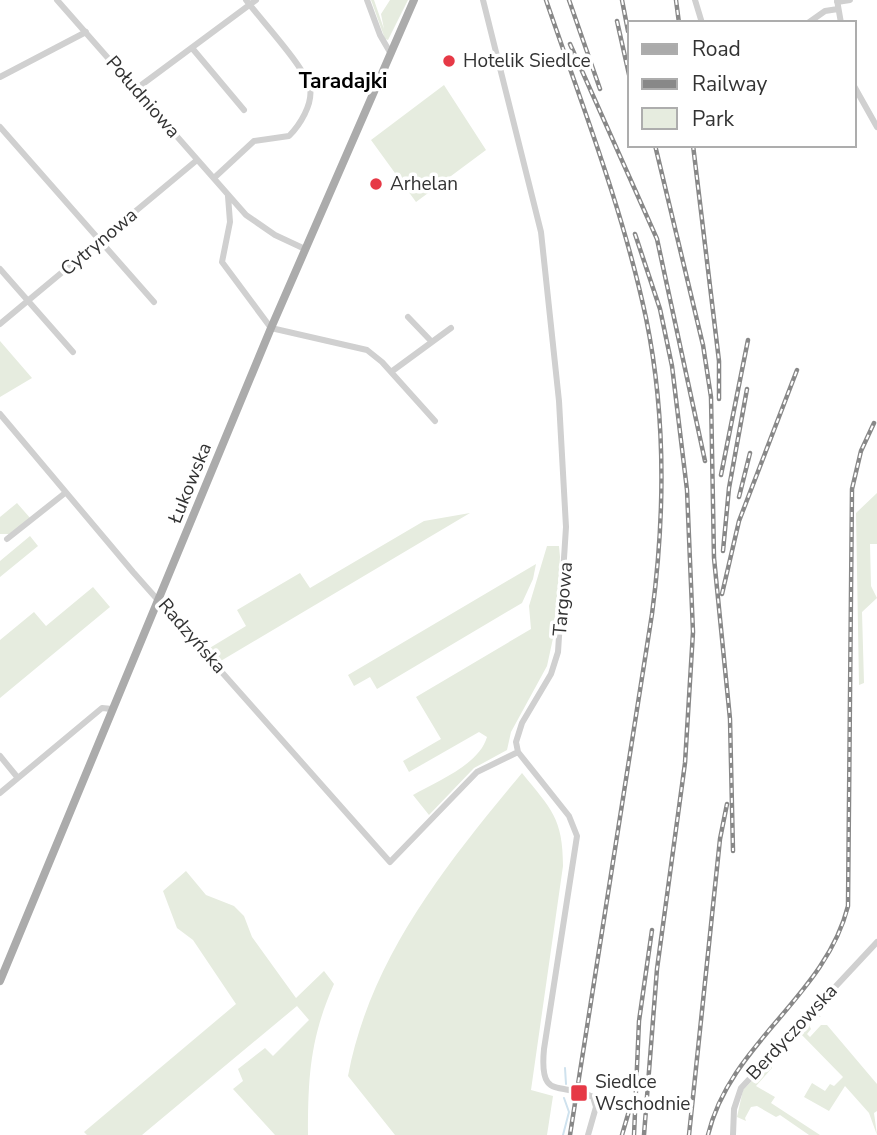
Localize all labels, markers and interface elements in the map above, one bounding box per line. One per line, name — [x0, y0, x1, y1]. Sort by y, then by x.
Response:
legend — [628, 21, 856, 147]
text: Road — [692, 35, 741, 63]
place label: Hotelik Siedlce — [463, 48, 591, 74]
street label: Południowa — [100, 50, 186, 144]
marker: Hotelik Siedlce — [441, 53, 457, 69]
district label: Taradajki — [299, 67, 387, 95]
text: Railway — [692, 70, 767, 98]
text: Park — [692, 105, 734, 133]
place label: Arhelan — [390, 171, 458, 197]
marker: Arhelan — [368, 176, 384, 192]
street label: Cytrynowa — [55, 202, 143, 282]
street label: Łukowska — [162, 439, 218, 528]
street label: Targowa — [547, 561, 579, 637]
street label: Radzyńska — [152, 593, 232, 679]
street label: Berdyczowska — [741, 978, 843, 1086]
place label: Siedlce Wschodnie — [595, 1069, 690, 1117]
marker: Siedlce Wschodnie — [569, 1083, 589, 1103]

